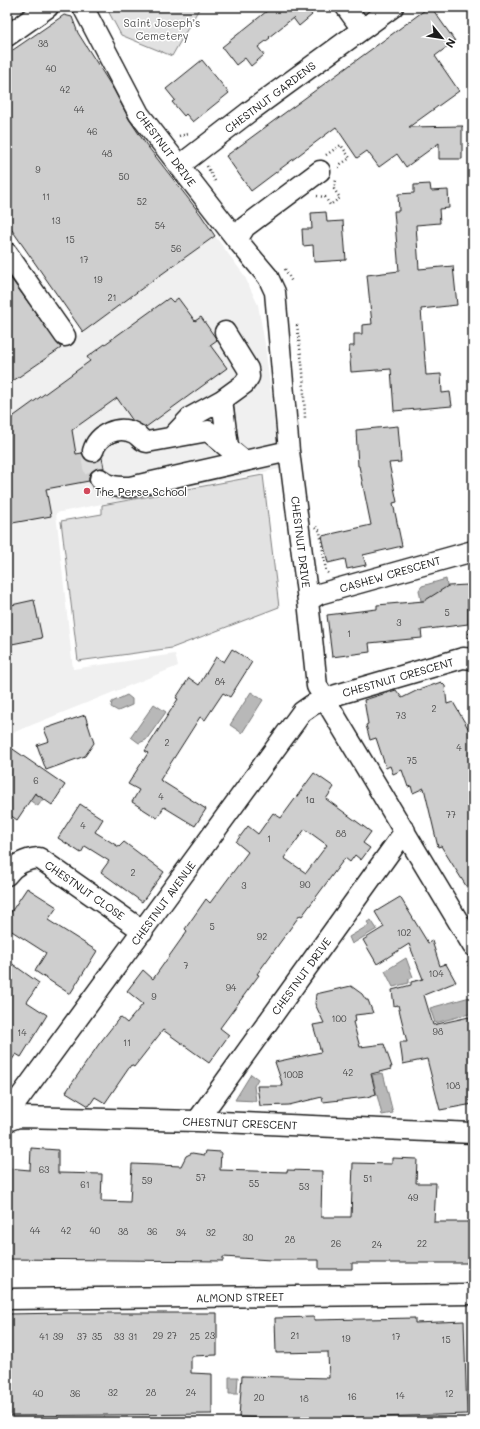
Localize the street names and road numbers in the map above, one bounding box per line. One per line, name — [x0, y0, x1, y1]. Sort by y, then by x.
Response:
street label: CHESTNUT GARDENS — [221, 58, 319, 136]
street label: CHESTNUT DRIVE — [132, 107, 200, 189]
street label: CHESTNUT DRIVE — [288, 495, 314, 589]
street label: CASHEW CRESCENT — [338, 552, 442, 596]
street label: CHESTNUT CRESCENT — [341, 654, 455, 700]
street label: CHESTNUT CLOSE — [42, 857, 128, 923]
street label: CHESTNUT AVENUE — [127, 858, 199, 948]
street label: CHESTNUT DRIVE — [268, 934, 334, 1018]
street label: CHESTNUT CRESCENT — [182, 1113, 298, 1133]
street label: ALMOND STREET — [196, 1289, 284, 1305]

